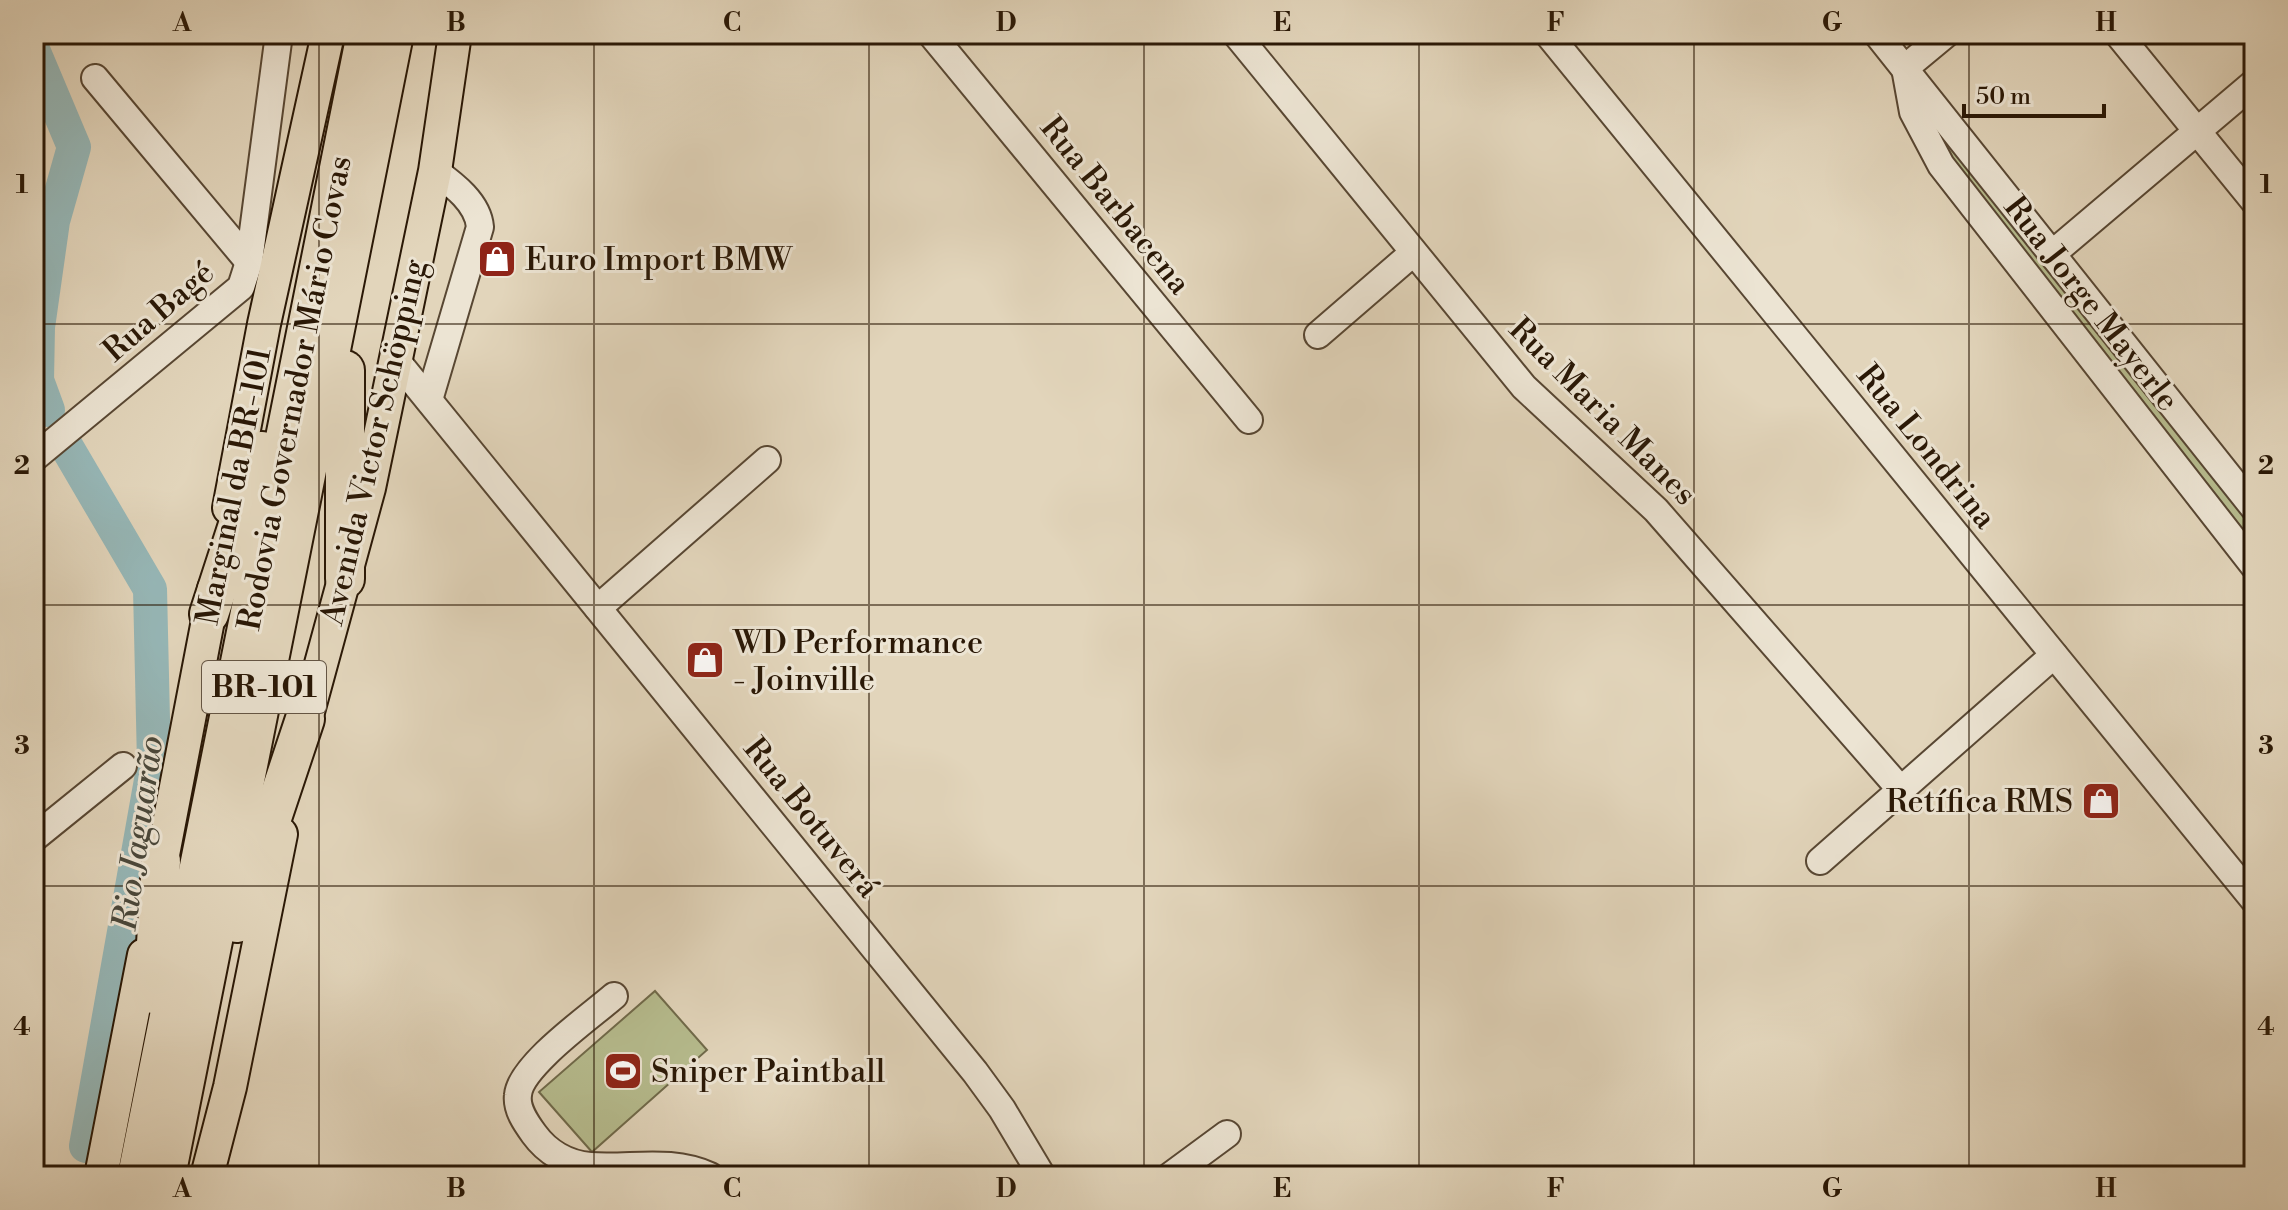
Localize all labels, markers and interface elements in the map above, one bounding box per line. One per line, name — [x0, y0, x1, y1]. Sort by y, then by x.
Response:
text: A — [172, 7, 192, 39]
text: B — [446, 7, 466, 39]
text: C — [723, 7, 741, 39]
text: D — [996, 7, 1016, 39]
text: E — [1273, 7, 1291, 39]
text: F — [1547, 7, 1565, 39]
text: G — [1822, 7, 1843, 39]
text: H — [2095, 7, 2117, 39]
scale bar — [1964, 68, 2104, 118]
text: 50 m — [1976, 82, 2031, 112]
street label: Rua Barbacena — [1031, 109, 1200, 303]
street label: Rodovia Governador Mário Covas — [229, 152, 361, 634]
text: 1 — [16, 169, 29, 201]
text: 1 — [2260, 169, 2273, 201]
street label: Rua Jorge Mayerle — [1995, 188, 2188, 419]
shop icon: Euro Import BMW — [476, 238, 518, 280]
place label: Euro Import BMW — [525, 240, 793, 280]
street label: Rua Bagé — [95, 253, 222, 371]
street label: Avenida Victor Schöpping — [312, 255, 436, 630]
street label: Rua Maria Manes — [1500, 309, 1705, 514]
street label: Marginal da BR-101 — [187, 344, 281, 628]
street label: Rua Londrina — [1848, 356, 2005, 537]
text: 2 — [14, 450, 30, 482]
text: 2 — [2258, 450, 2274, 482]
place label: WD Performance - Joinville — [732, 623, 983, 700]
shop icon: WD Performance - Joinville — [684, 639, 726, 681]
road number: BR-101 — [202, 661, 326, 713]
text: 3 — [14, 730, 30, 762]
street label: Rua Botuverá — [735, 730, 888, 906]
text: 3 — [2258, 730, 2274, 762]
water label: Rio Jaguarão — [104, 733, 173, 934]
shop icon: Retífica RMS — [2080, 780, 2122, 822]
place label: Retífica RMS — [1886, 782, 2073, 822]
text: 4 — [13, 1011, 31, 1043]
text: 4 — [2257, 1011, 2275, 1043]
sports icon: Sniper Paintball — [602, 1050, 644, 1092]
place label: Sniper Paintball — [651, 1052, 886, 1092]
text: A — [172, 1173, 192, 1205]
text: B — [446, 1173, 466, 1205]
text: C — [723, 1173, 741, 1205]
text: D — [996, 1173, 1016, 1205]
text: E — [1273, 1173, 1291, 1205]
text: F — [1547, 1173, 1565, 1205]
text: G — [1822, 1173, 1843, 1205]
text: H — [2095, 1173, 2117, 1205]

